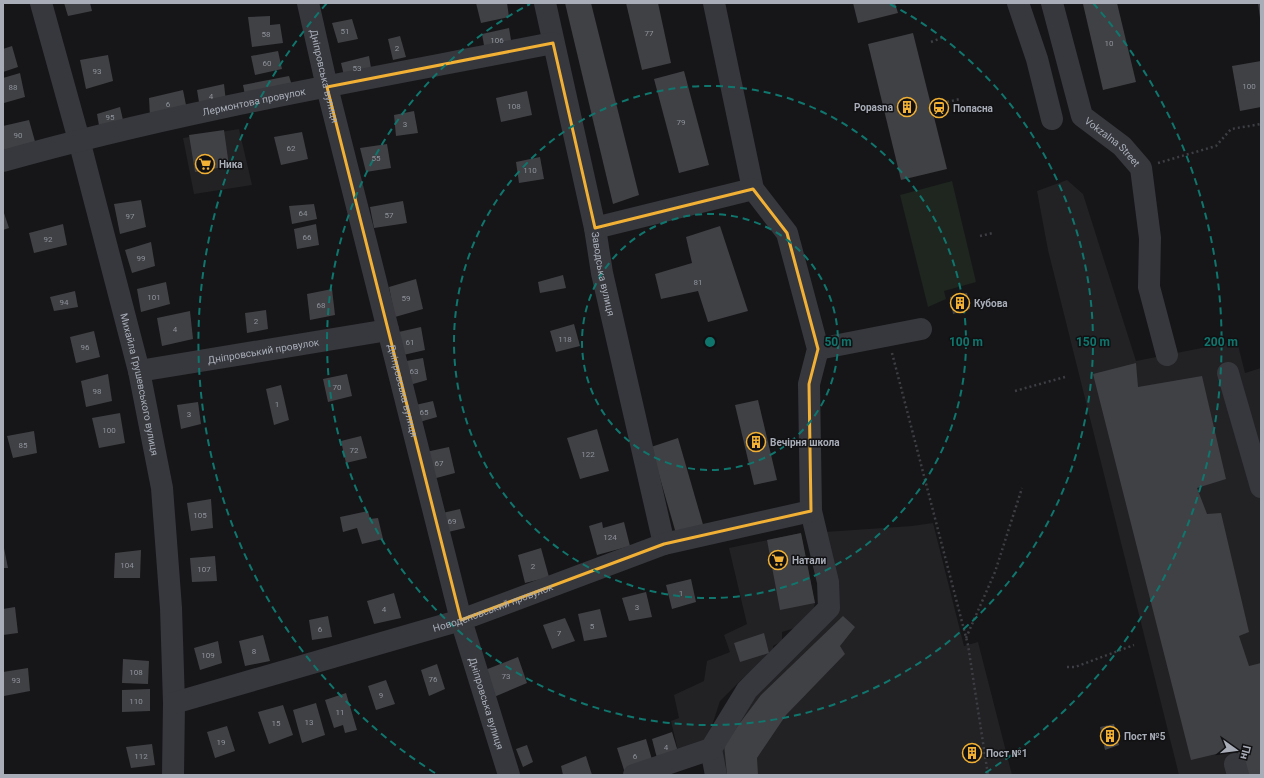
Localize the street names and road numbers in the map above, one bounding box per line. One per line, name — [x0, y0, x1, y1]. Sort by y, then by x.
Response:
street label: Дніпровська вулиця — [308, 28, 341, 124]
street label: Лермонтова провулок — [201, 86, 307, 118]
street label: Vokzalna Street — [1083, 115, 1142, 169]
street label: Заводська вулиця — [590, 231, 617, 317]
street label: Михайла Грушевського вулиця — [118, 312, 160, 457]
street label: Дніпровський провулок — [207, 336, 321, 366]
street label: Дніпровська вулиця — [386, 343, 420, 438]
street label: Новодеповський провулок — [432, 581, 555, 634]
street label: Дніпровська вулиця — [467, 656, 506, 751]

